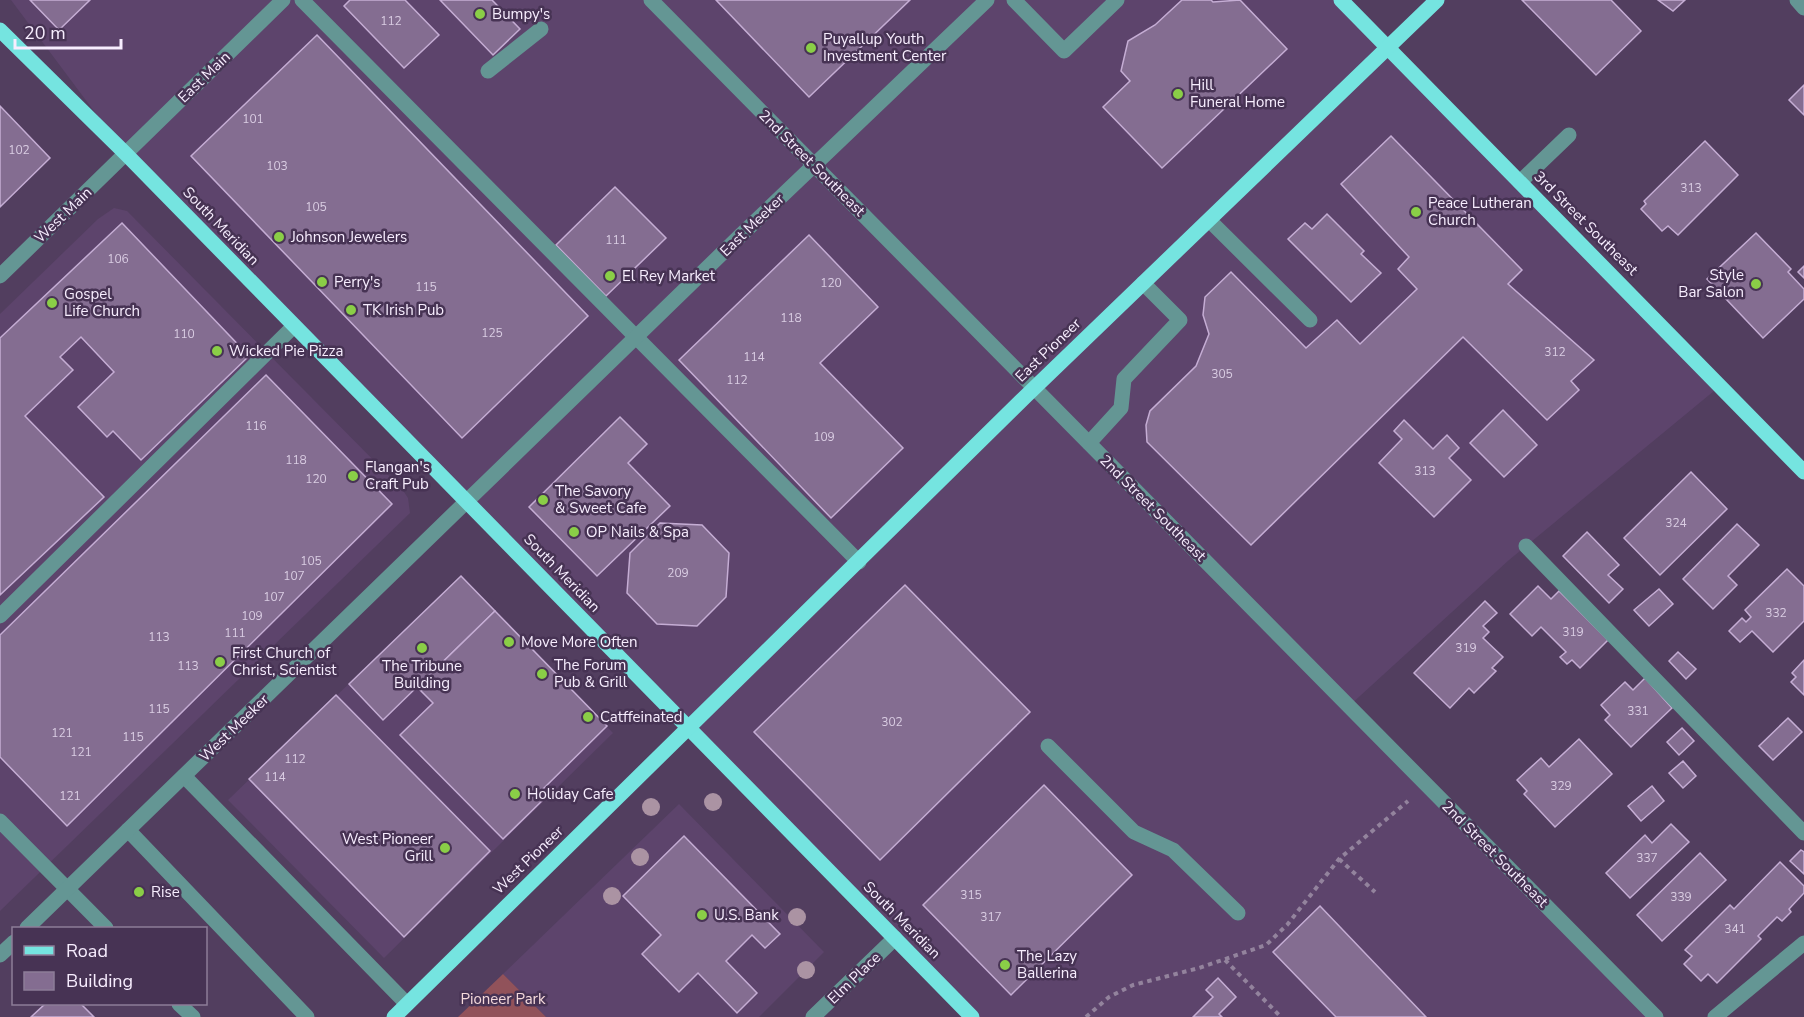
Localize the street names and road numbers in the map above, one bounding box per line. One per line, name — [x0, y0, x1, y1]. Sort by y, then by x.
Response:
street label: East Main — [173, 47, 235, 107]
street label: 2nd Street Southeast — [754, 105, 870, 221]
street label: 3rd Street Southeast — [1530, 167, 1643, 280]
street label: South Meridian — [178, 182, 264, 270]
street label: West Main — [30, 183, 96, 247]
street label: East Meeker — [715, 189, 789, 261]
street label: East Pioneer — [1011, 313, 1086, 386]
street label: 2nd Street Southeast — [1095, 450, 1211, 566]
street label: South Meridian — [519, 529, 605, 617]
street label: West Meeker — [195, 689, 274, 766]
street label: 2nd Street Southeast — [1437, 796, 1553, 912]
street label: West Pioneer — [488, 821, 568, 899]
street label: South Meridian — [859, 877, 945, 963]
street label: Elm Place — [823, 948, 885, 1008]

